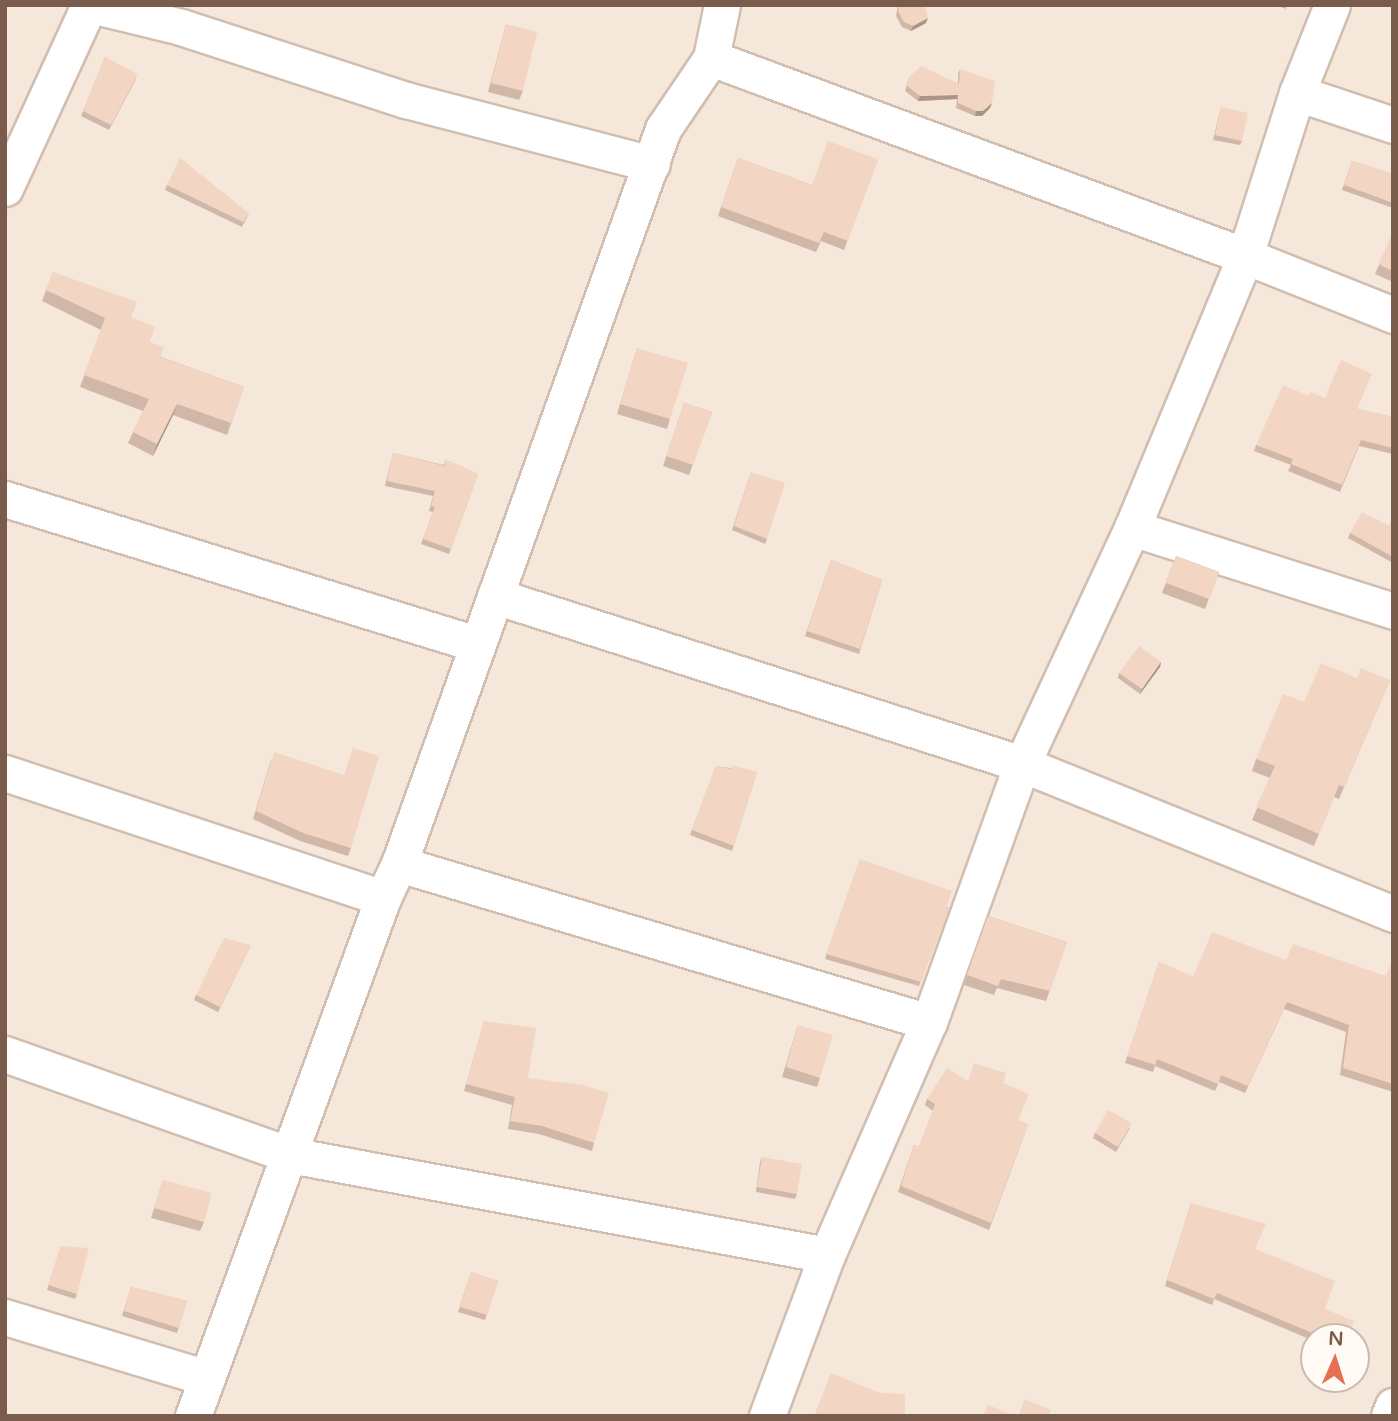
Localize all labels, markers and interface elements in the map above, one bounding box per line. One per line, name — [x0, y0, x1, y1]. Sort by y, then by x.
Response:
north arrow — [1300, 1323, 1370, 1393]
text: N — [1328, 1328, 1344, 1350]

